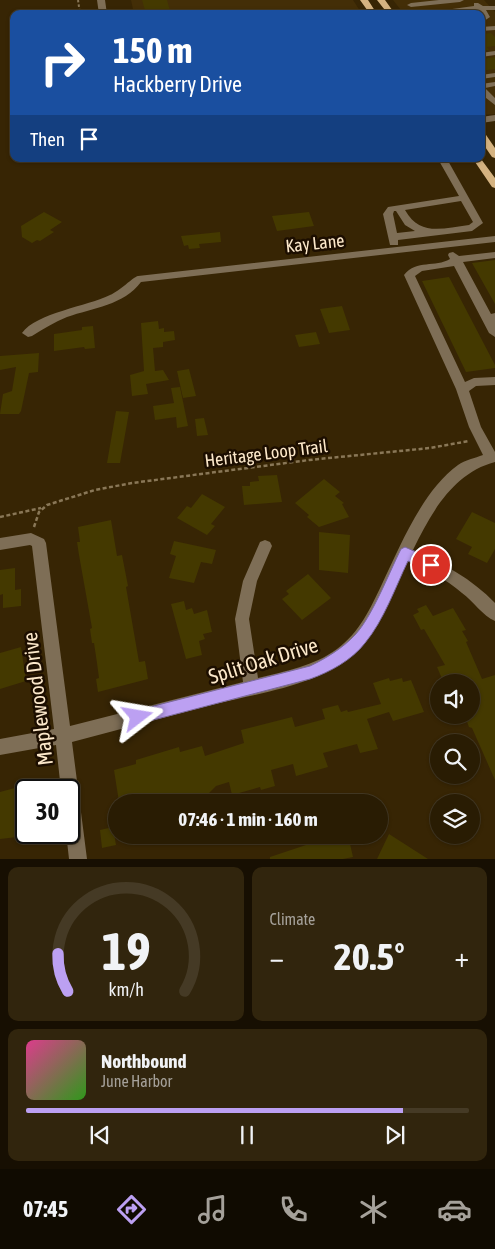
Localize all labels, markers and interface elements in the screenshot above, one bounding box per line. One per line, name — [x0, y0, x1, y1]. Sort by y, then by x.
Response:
icon: right — [30, 30, 95, 95]
text: 150 m — [113, 30, 192, 70]
text: Hackberry Drive — [113, 71, 242, 97]
icon: arrive — [75, 125, 103, 153]
text: Then — [30, 128, 65, 150]
street label: Kay Lane — [285, 229, 345, 257]
street label: Heritage Loop Trail — [203, 435, 329, 471]
pin — [410, 544, 452, 586]
icon: arrive — [417, 551, 445, 579]
street label: Maplewood Drive — [17, 631, 57, 767]
street label: Split Oak Drive — [205, 632, 321, 688]
map controls — [430, 674, 480, 844]
button: sound — [430, 674, 480, 724]
position arrow — [111, 690, 163, 742]
button: search — [430, 734, 480, 784]
speed limit sign: 30 — [15, 779, 80, 844]
button: layers — [430, 794, 480, 844]
text: 07:46 · 1 min · 160 m — [178, 808, 318, 830]
text: Climate — [270, 910, 315, 928]
text: 19 — [101, 921, 150, 981]
text: 20.5° — [334, 935, 405, 978]
text: − — [270, 941, 284, 973]
text: + — [454, 941, 469, 973]
text: km/h — [108, 979, 143, 1000]
text: Northbound — [101, 1050, 187, 1072]
text: June Harbor — [101, 1072, 172, 1090]
icon: previous — [86, 1121, 114, 1149]
icon: pause — [233, 1121, 261, 1149]
icon: next — [381, 1121, 409, 1149]
icon: directions — [114, 1192, 149, 1227]
icon: music — [195, 1192, 230, 1227]
icon: phone — [276, 1192, 311, 1227]
icon: climate — [356, 1192, 391, 1227]
icon: car — [437, 1192, 472, 1227]
text: 07:45 — [23, 1196, 68, 1222]

